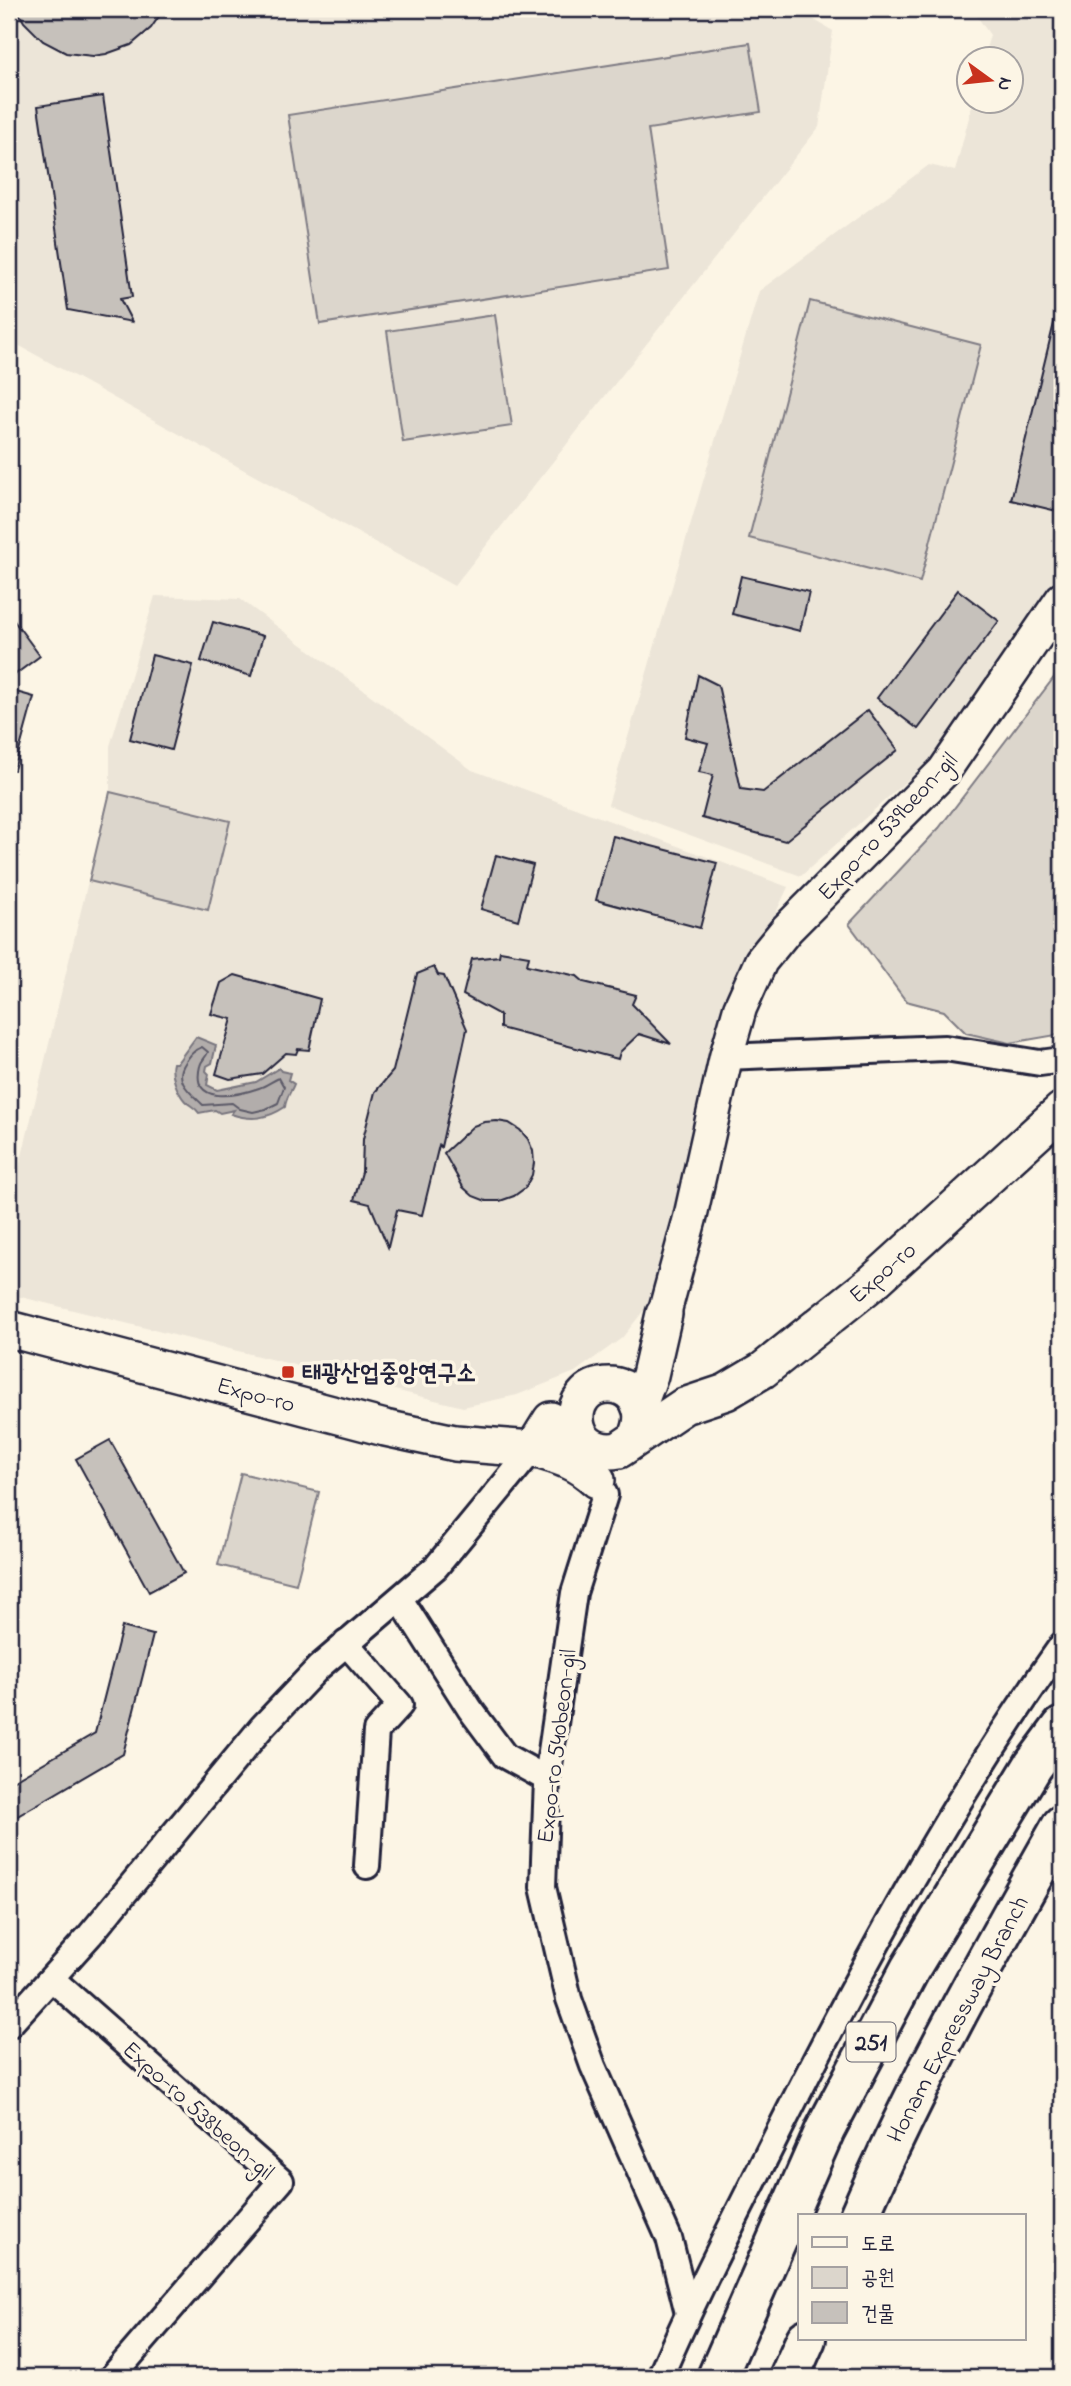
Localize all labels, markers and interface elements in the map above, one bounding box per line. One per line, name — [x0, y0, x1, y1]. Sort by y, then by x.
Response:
north arrow — [956, 46, 1026, 116]
text: N — [989, 74, 1019, 94]
street label: Expo-ro 539beon-gil — [810, 745, 967, 910]
street label: Expo-ro — [842, 1235, 925, 1313]
place label: 태광산업중앙연구소 — [302, 1357, 476, 1392]
marker: 태광산업중앙연구소 — [280, 1364, 296, 1380]
street label: Expo-ro — [212, 1369, 298, 1424]
street label: Expo-ro 540beon-gil — [529, 1647, 588, 1846]
street label: Honam Expressway Branch — [879, 1890, 1040, 2150]
road number: 251 — [846, 2022, 896, 2062]
street label: Expo-ro 538beon-gil — [113, 2034, 281, 2190]
legend — [798, 2214, 1026, 2340]
text: 도로 — [861, 2230, 895, 2260]
text: 공원 — [861, 2264, 895, 2294]
text: 건물 — [861, 2300, 895, 2330]

